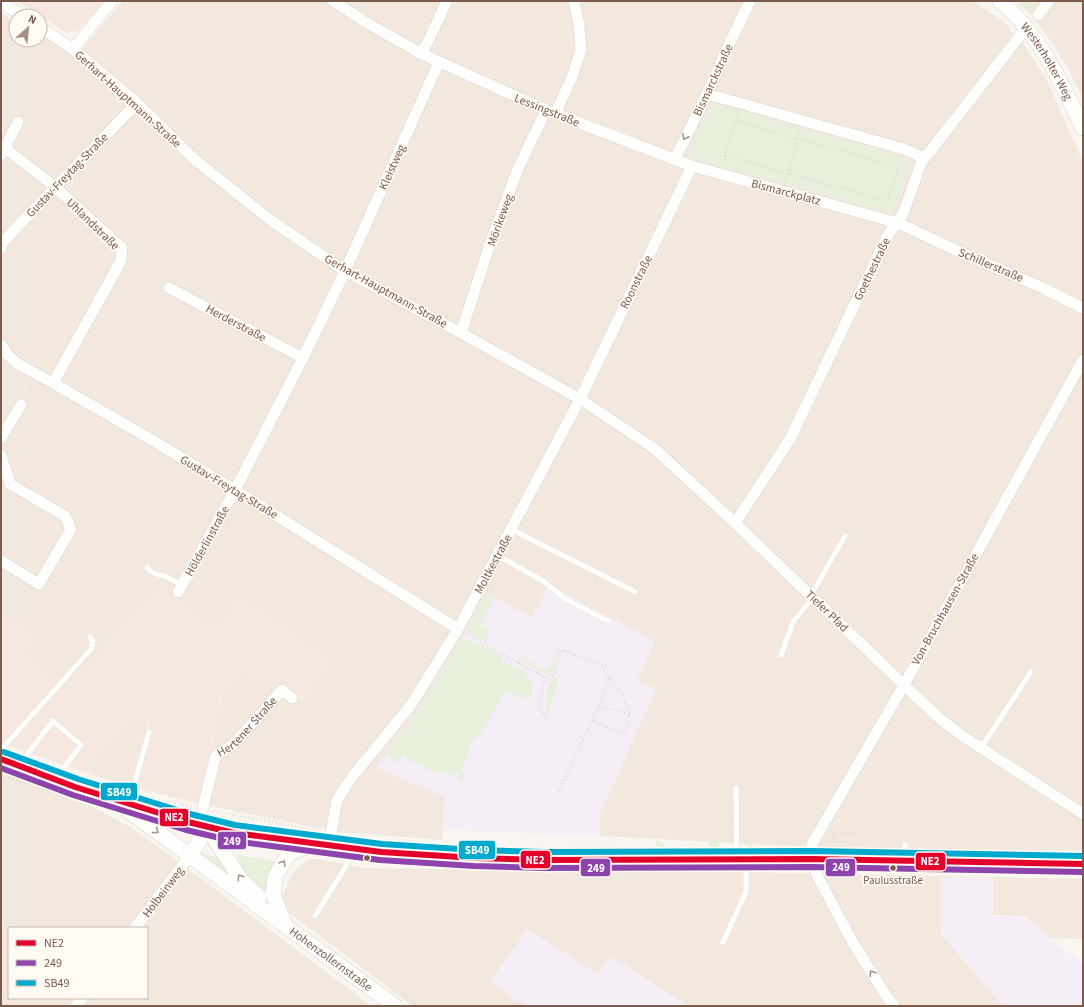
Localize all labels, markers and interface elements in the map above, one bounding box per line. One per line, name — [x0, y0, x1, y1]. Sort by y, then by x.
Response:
north arrow — [8, 8, 48, 48]
text: N — [26, 11, 39, 28]
street label: Westerholter Weg — [1016, 19, 1076, 103]
street label: Bismarckstraße — [689, 41, 738, 119]
street label: Gerhart-Hauptmann-Straße — [71, 47, 185, 152]
street label: Lessingstraße — [512, 90, 582, 131]
street label: Gustav-Freytag-Straße — [22, 129, 112, 221]
one-way arrow — [683, 133, 690, 141]
street label: Kleistweg — [375, 142, 410, 193]
street label: Bismarckplatz — [749, 175, 822, 210]
street label: Mörikeweg — [483, 192, 518, 249]
street label: Uhlandstraße — [62, 195, 123, 254]
street label: Goethestraße — [850, 235, 895, 303]
street label: Schillerstraße — [956, 244, 1026, 287]
street label: Gerhart-Hauptmann-Straße — [321, 250, 450, 332]
street label: Roonstraße — [616, 252, 657, 312]
street label: Herderstraße — [203, 300, 269, 347]
street label: Gustav-Freytag-Straße — [177, 451, 281, 523]
street label: Hölderlinstraße — [181, 503, 234, 580]
street label: Moltkestraße — [471, 531, 516, 597]
street label: Von-Bruchhausen-Straße — [908, 550, 983, 668]
street label: Tiefer Pfad — [801, 586, 852, 636]
street label: Hertener Straße — [214, 693, 281, 761]
line badge: SB49 — [100, 782, 138, 801]
text: SB49 — [107, 785, 131, 800]
line badge: NE2 — [159, 808, 189, 827]
text: NE2 — [164, 810, 184, 825]
one-way arrow — [152, 827, 159, 834]
line badge: 249 — [217, 831, 247, 850]
text: 249 — [223, 834, 241, 849]
line badge: SB49 — [458, 840, 496, 860]
text: SB49 — [465, 843, 489, 858]
line badge: NE2 — [520, 850, 551, 869]
line badge: NE2 — [915, 852, 946, 871]
unlabelled marker — [362, 853, 372, 863]
text: NE2 — [525, 853, 545, 868]
text: NE2 — [920, 854, 940, 869]
line badge: 249 — [580, 858, 611, 877]
line badge: 249 — [825, 858, 856, 877]
one-way arrow — [279, 860, 286, 867]
text: 249 — [832, 860, 850, 875]
text: 249 — [587, 861, 605, 876]
street label: Holbeinweg — [139, 863, 188, 921]
marker: Paulusstraße — [888, 863, 898, 873]
place label: Paulusstraße — [863, 873, 923, 888]
one-way arrow — [238, 874, 245, 881]
street label: Hohenzollernstraße — [286, 923, 376, 996]
legend — [8, 927, 148, 999]
text: NE2 — [44, 935, 64, 952]
text: 249 — [44, 955, 62, 972]
one-way arrow — [870, 971, 877, 978]
text: SB49 — [44, 975, 69, 992]

